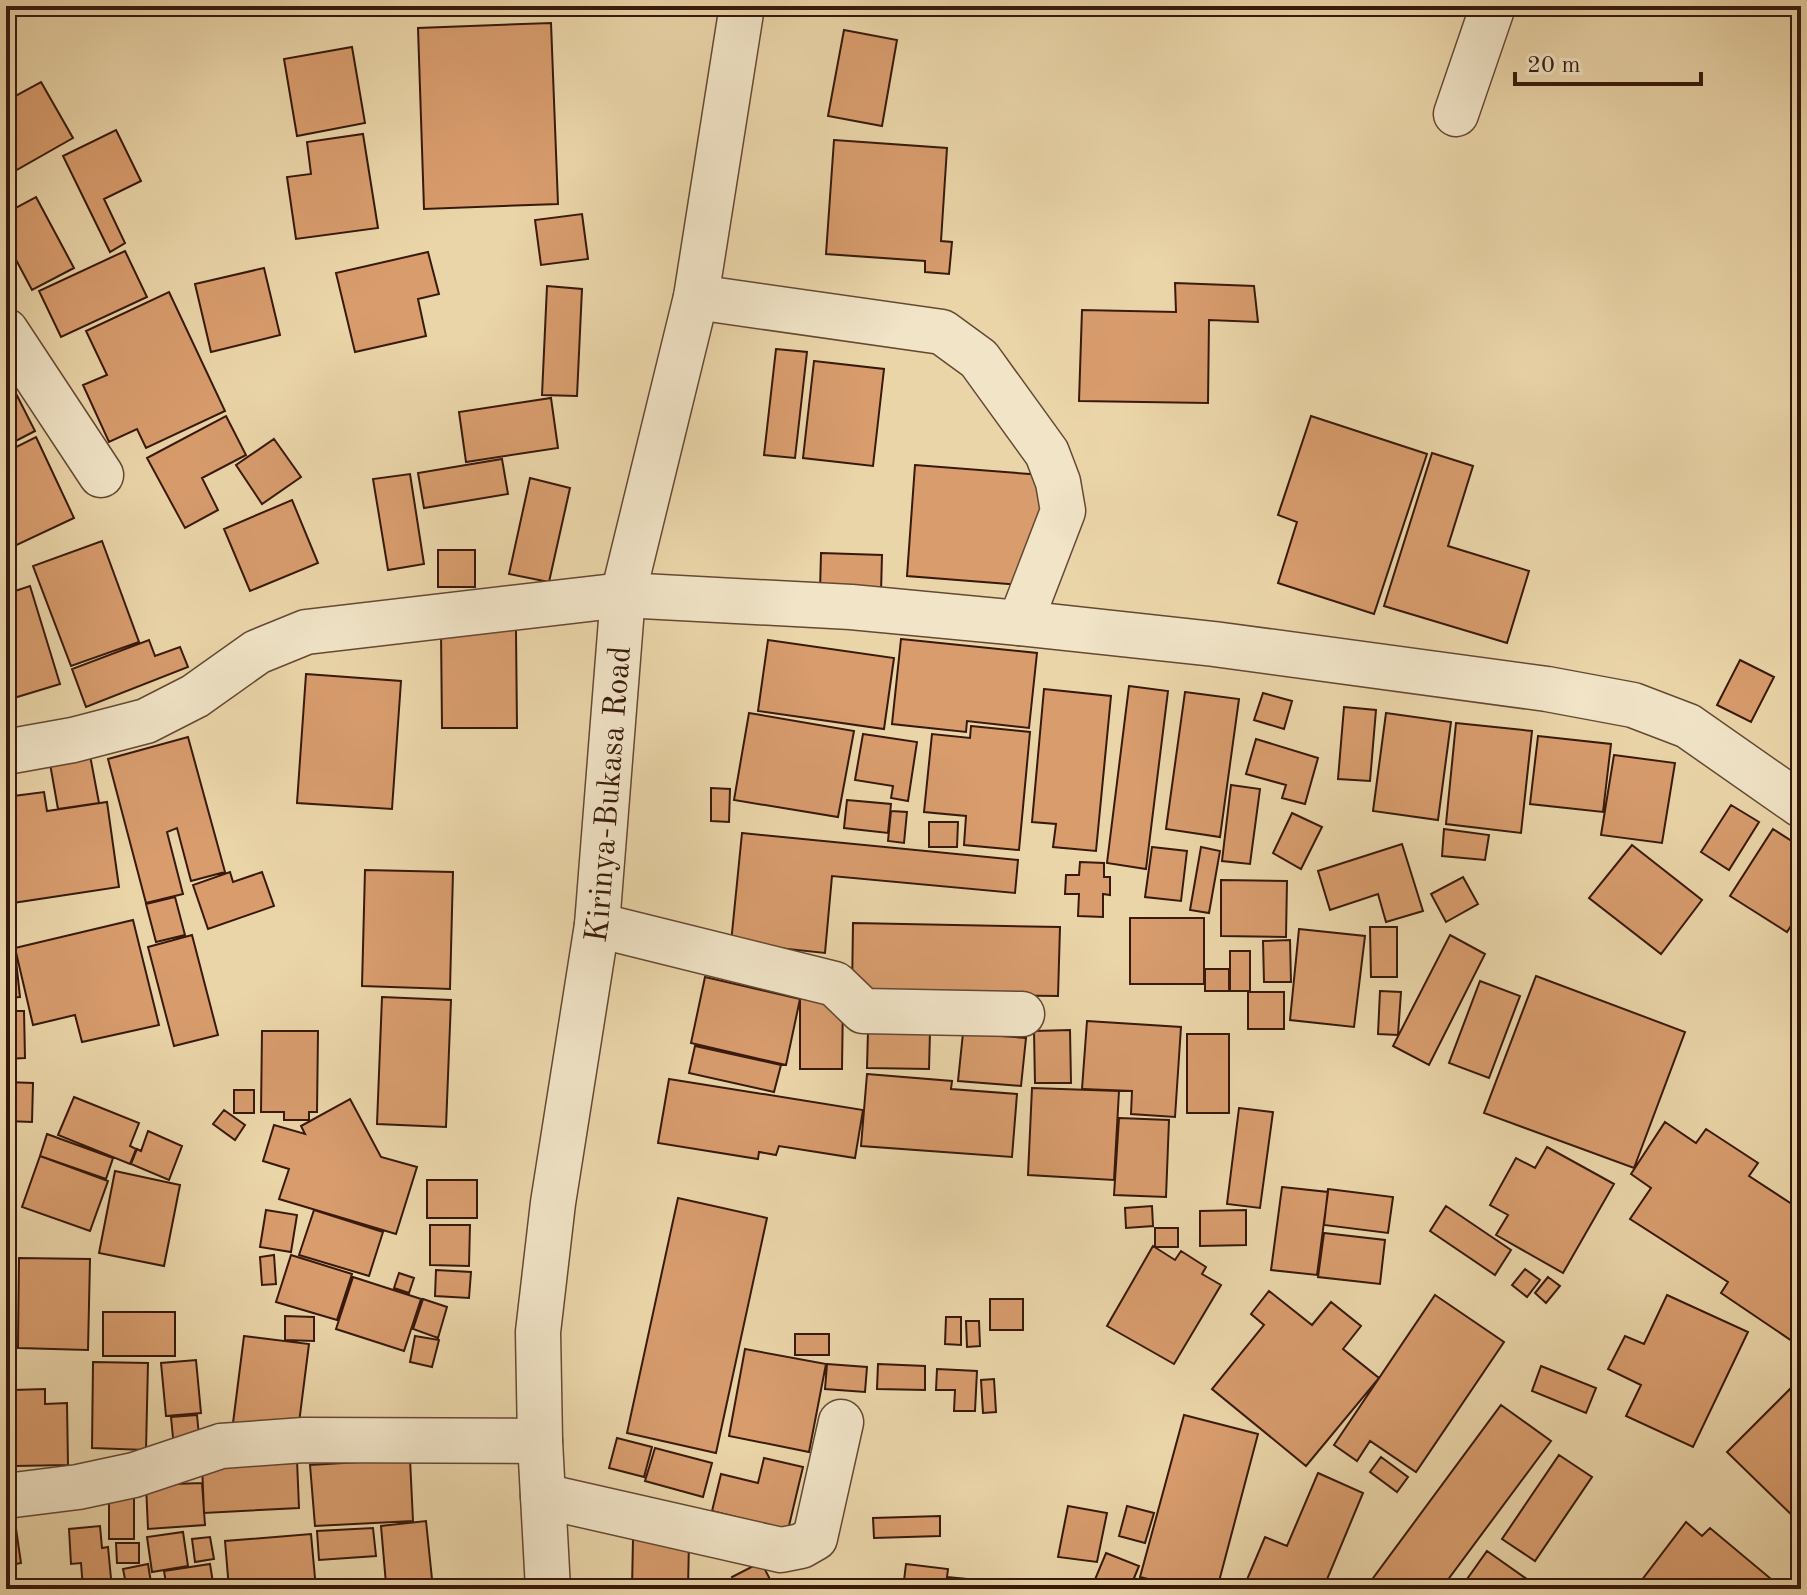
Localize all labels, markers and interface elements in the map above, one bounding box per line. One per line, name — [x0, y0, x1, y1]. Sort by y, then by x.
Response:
scale bar — [1515, 36, 1701, 86]
text: 20 m — [1527, 54, 1581, 78]
street label: Kirinya-Bukasa Road — [581, 645, 638, 945]

